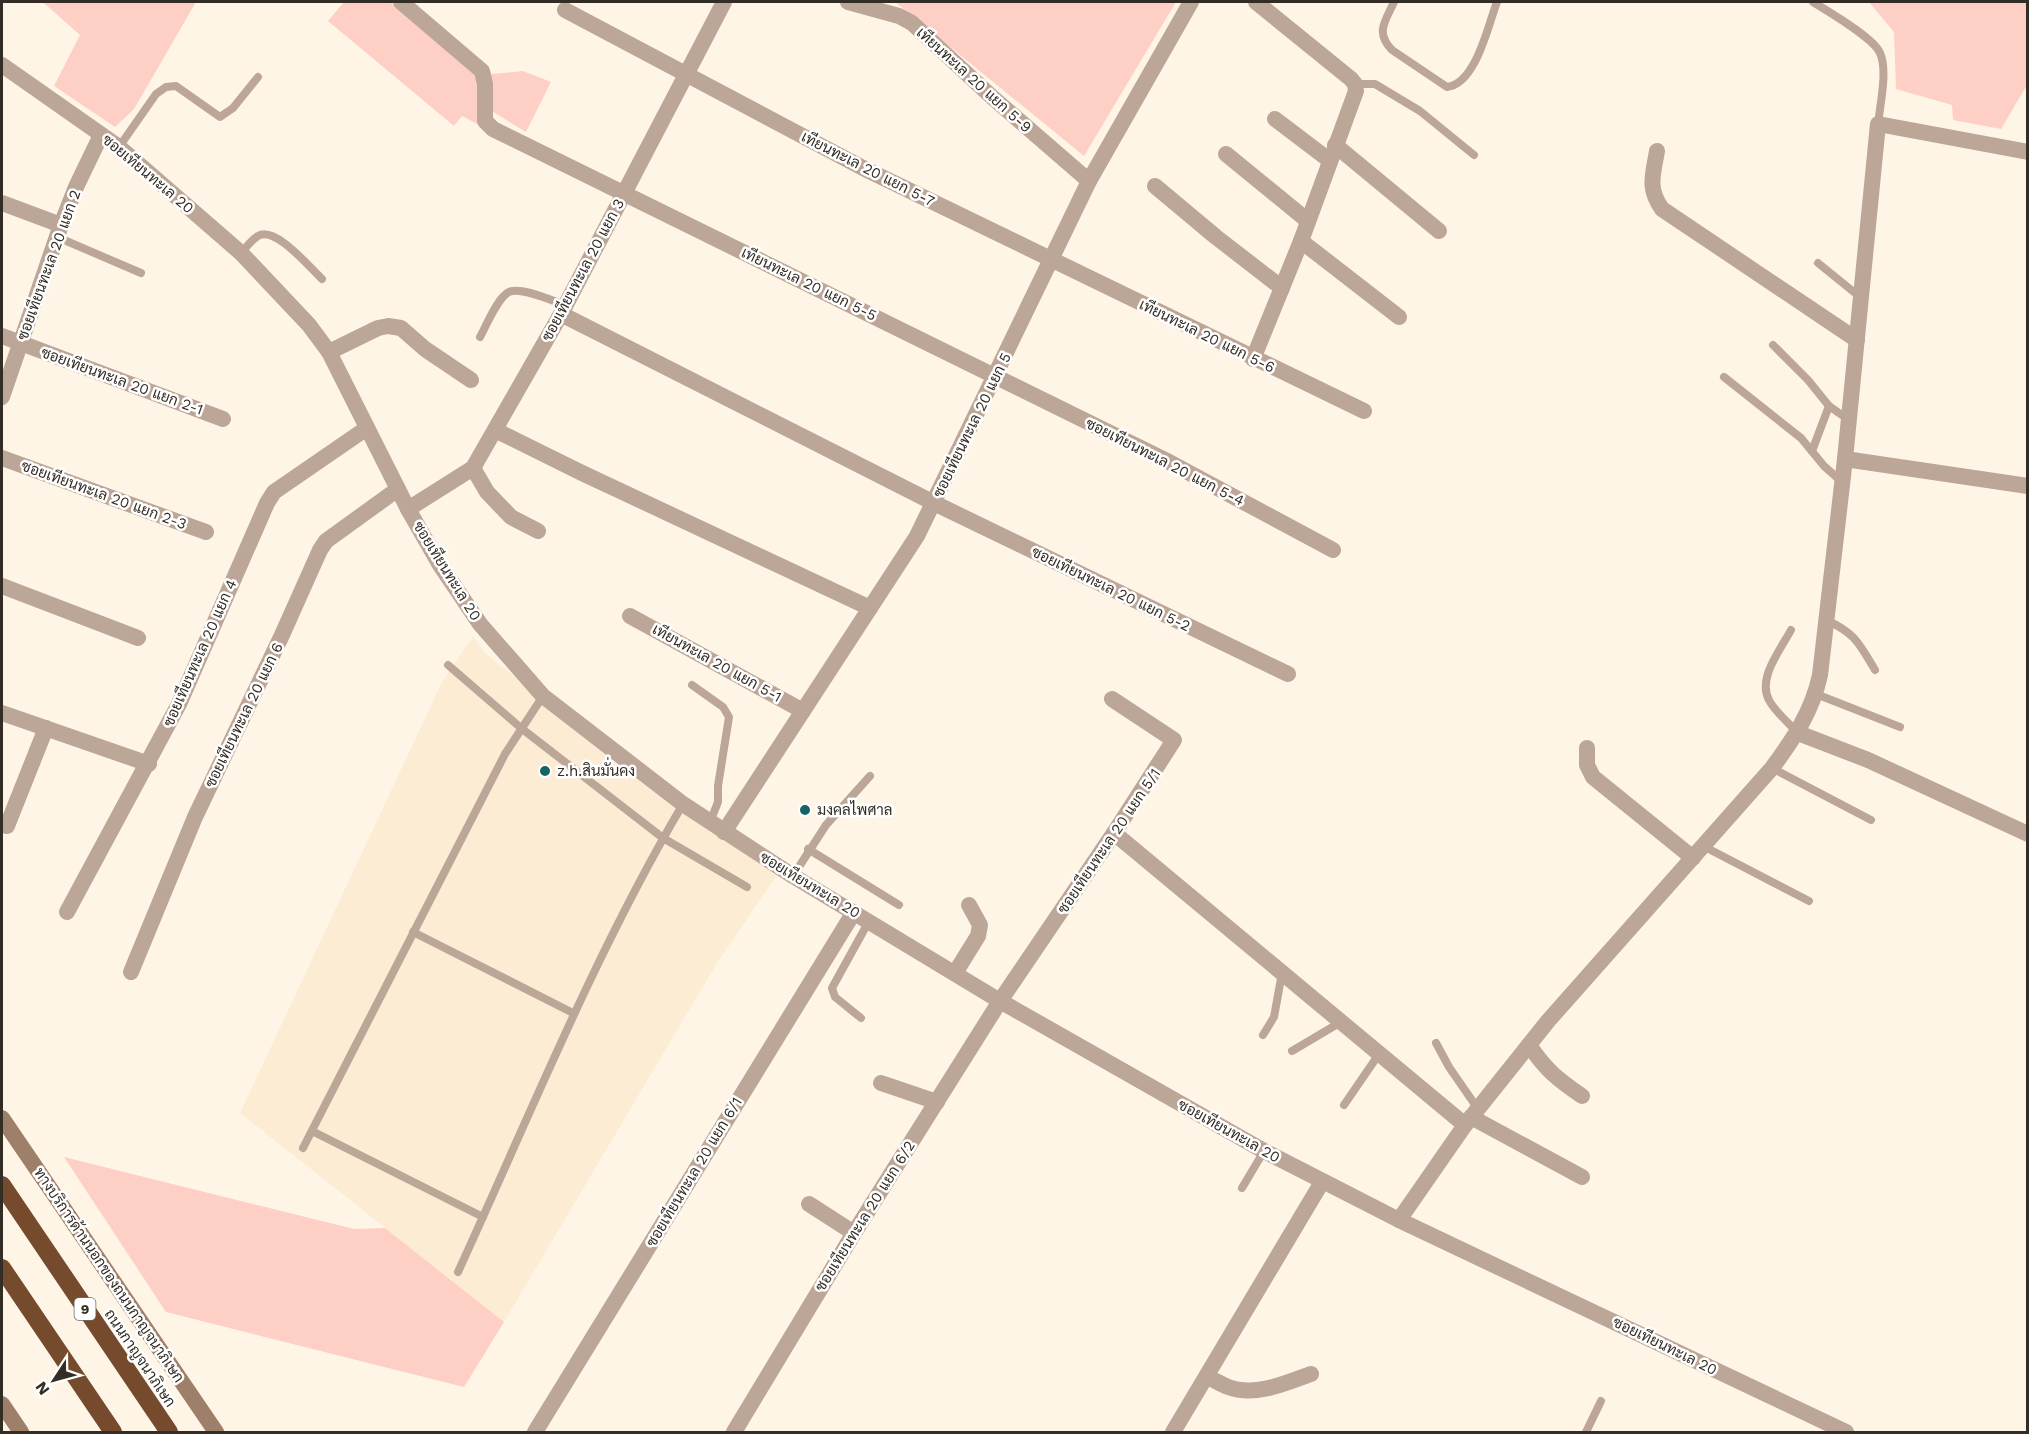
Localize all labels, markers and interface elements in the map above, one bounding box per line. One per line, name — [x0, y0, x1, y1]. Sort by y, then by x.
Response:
street label: เทียนทะเล 20 แยก 5-9 — [913, 23, 1036, 136]
street label: เทียนทะเล 20 แยก 5-7 — [798, 127, 938, 210]
street label: ซอยเทียนทะเล 20 — [99, 130, 198, 217]
street label: ซอยเทียนทะเล 20 แยก 2 — [12, 187, 85, 343]
street label: ซอยเทียนทะเล 20 แยก 3 — [537, 195, 628, 344]
street label: เทียนทะเล 20 แยก 5-5 — [738, 243, 880, 325]
street label: เทียนทะเล 20 แยก 5-6 — [1136, 294, 1278, 377]
street label: ซอยเทียนทะเล 20 แยก 2-1 — [39, 342, 206, 419]
street label: ซอยเทียนทะเล 20 แยก 5 — [928, 349, 1015, 500]
street label: ซอยเทียนทะเล 20 แยก 5-4 — [1083, 413, 1248, 510]
street label: ซอยเทียนทะเล 20 แยก 2-3 — [19, 456, 189, 533]
street label: ซอยเทียนทะเล 20 — [409, 518, 486, 624]
street label: ซอยเทียนทะเล 20 แยก 5-2 — [1029, 542, 1194, 635]
street label: ซอยเทียนทะเล 20 แยก 4 — [159, 576, 241, 729]
street label: เทียนทะเล 20 แยก 5-1 — [649, 619, 785, 706]
street label: ซอยเทียนทะเล 20 แยก 6 — [200, 639, 287, 790]
place label: z.h.สินมั่นคง — [557, 756, 635, 780]
marker: z.h.สินมั่นคง — [538, 764, 552, 778]
street label: ซอยเทียนทะเล 20 แยก 5/1 — [1053, 765, 1164, 917]
place label: มงคลไพศาล — [817, 800, 892, 819]
marker: มงคลไพศาล — [798, 803, 812, 817]
street label: ซอยเทียนทะเล 20 — [757, 847, 864, 922]
street label: ซอยเทียนทะเล 20 แยก 6/1 — [641, 1093, 746, 1250]
street label: ซอยเทียนทะเล 20 — [1175, 1095, 1284, 1166]
street label: ซอยเทียนทะเล 20 แยก 6/2 — [810, 1137, 919, 1295]
street label: ทางบริการด้านนอกของถนนกาญจนาภิเษก — [30, 1164, 188, 1386]
road number: 9 — [74, 1298, 96, 1320]
street label: ถนนกาญจนาภิเษก — [101, 1306, 179, 1410]
street label: ซอยเทียนทะเล 20 — [1610, 1312, 1720, 1379]
north arrow — [24, 1350, 84, 1410]
text: N — [31, 1378, 53, 1399]

